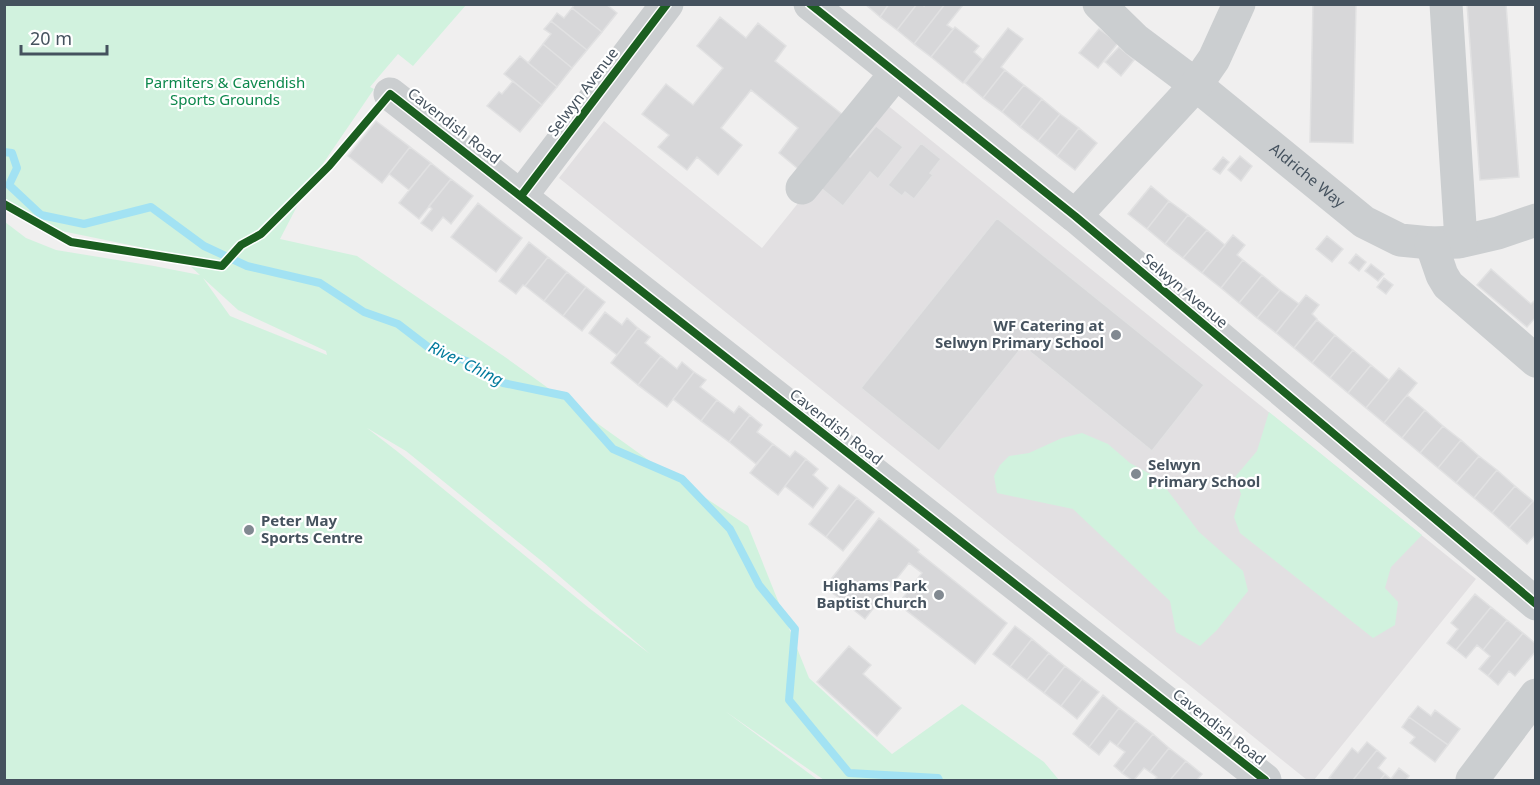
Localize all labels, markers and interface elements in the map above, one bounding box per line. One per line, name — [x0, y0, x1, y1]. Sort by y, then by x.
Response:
scale bar — [21, 18, 106, 56]
text: 20 m — [30, 26, 72, 50]
street label: Selwyn Avenue — [542, 43, 622, 140]
park label: Parmiters & Cavendish Sports Grounds — [145, 72, 305, 109]
street label: Cavendish Road — [404, 83, 505, 168]
street label: Aldriche Way — [1266, 138, 1350, 212]
street label: Selwyn Avenue — [1139, 249, 1233, 332]
place label: WF Catering at Selwyn Primary School — [935, 315, 1104, 352]
marker: WF Catering at Selwyn Primary School — [1109, 328, 1123, 342]
water label: River Ching — [425, 335, 507, 391]
street label: Cavendish Road — [786, 384, 887, 469]
place label: Selwyn Primary School — [1148, 454, 1260, 491]
marker: Selwyn Primary School — [1129, 467, 1143, 481]
place label: Peter May Sports Centre — [261, 510, 363, 547]
marker: Peter May Sports Centre — [242, 523, 256, 537]
place label: Highams Park Baptist Church — [817, 575, 928, 612]
marker: Highams Park Baptist Church — [932, 588, 946, 602]
street label: Cavendish Road — [1169, 684, 1270, 769]

